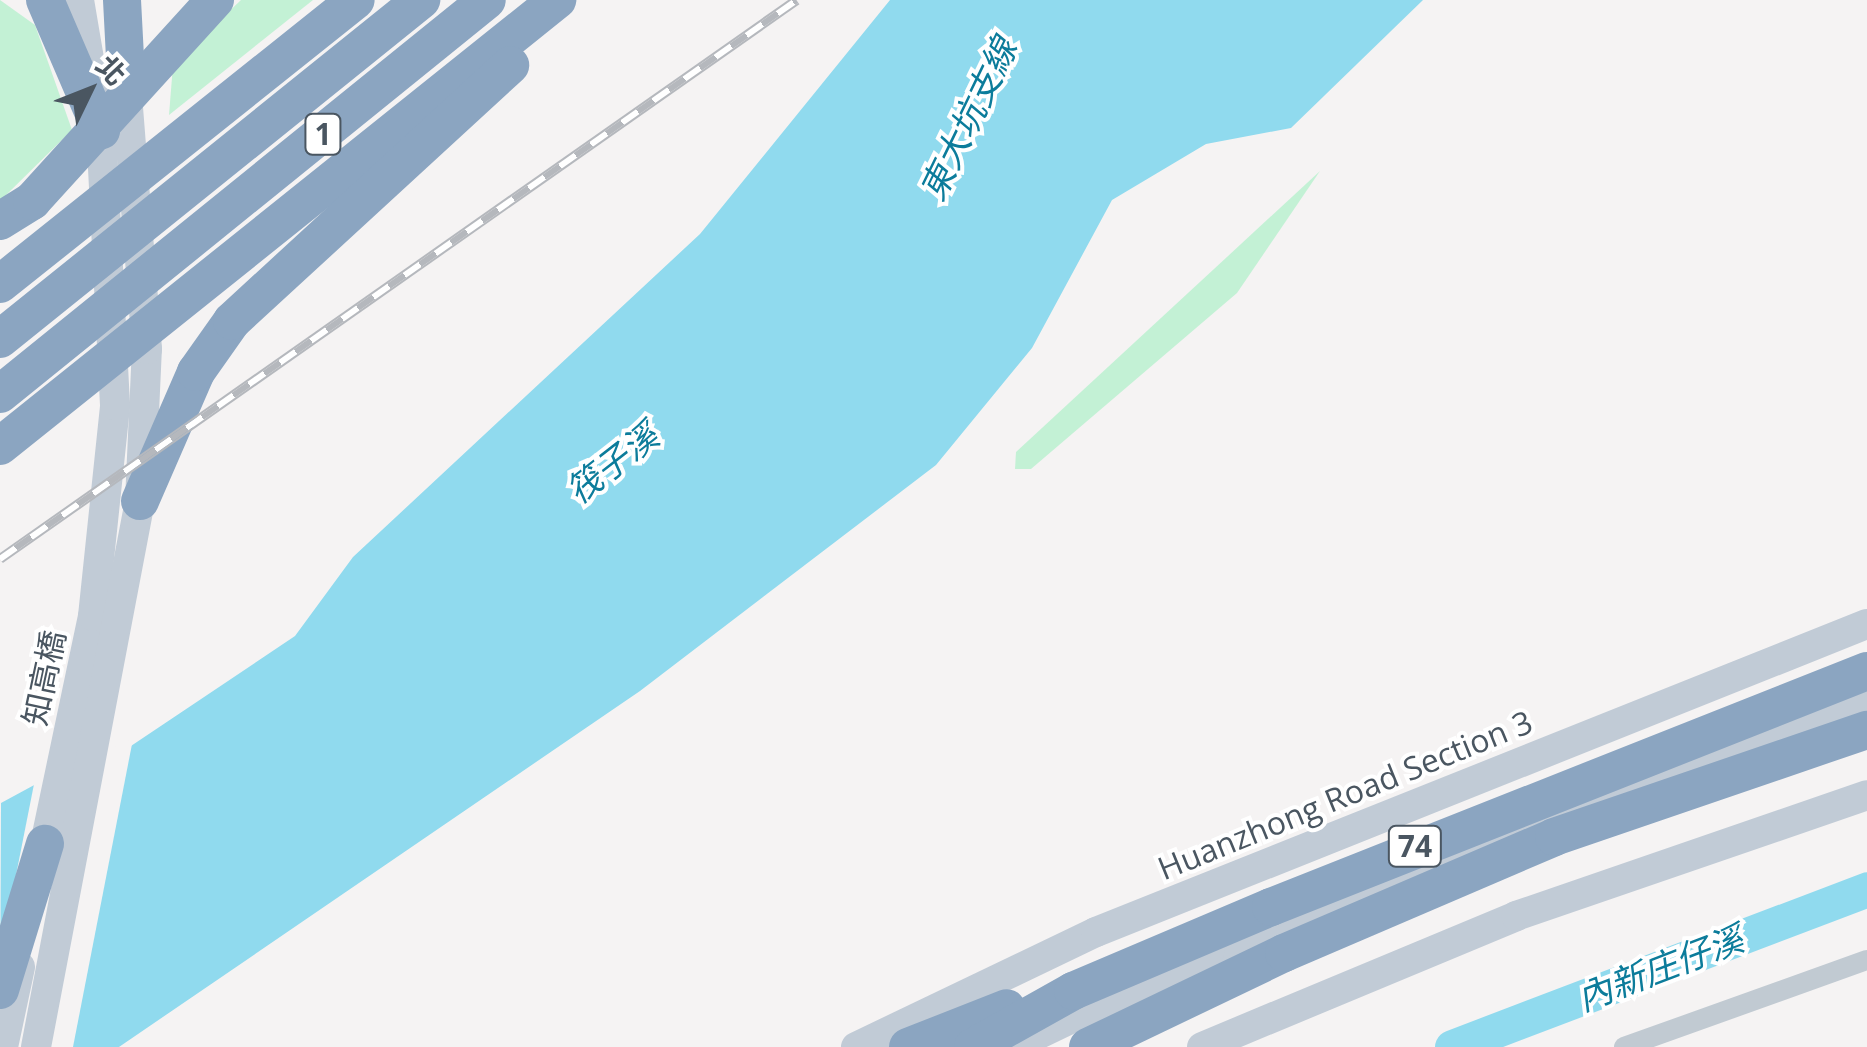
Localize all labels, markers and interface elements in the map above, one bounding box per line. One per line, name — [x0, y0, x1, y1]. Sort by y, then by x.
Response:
water label: 東大坑支線 — [911, 31, 1025, 207]
north arrow — [40, 40, 140, 140]
text: 北 — [88, 46, 135, 93]
road number: 1 — [303, 109, 343, 159]
water label: 筏子溪 — [558, 414, 666, 512]
street label: 知高橋 — [15, 627, 73, 729]
street label: Huanzhong Road Section 3 — [1152, 702, 1538, 888]
road number: 74 — [1388, 821, 1442, 871]
water label: 內新庄仔溪 — [1571, 917, 1749, 1019]

